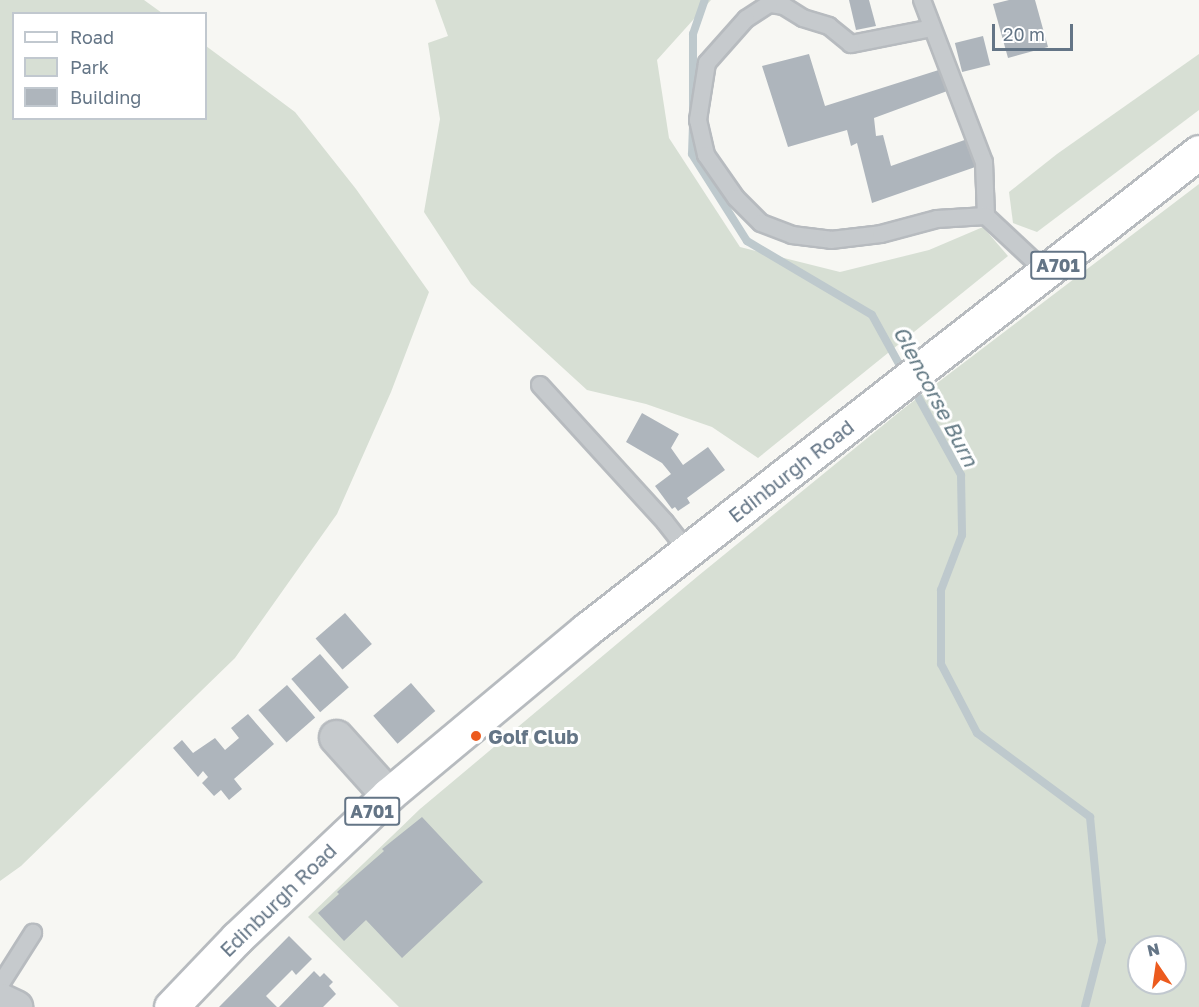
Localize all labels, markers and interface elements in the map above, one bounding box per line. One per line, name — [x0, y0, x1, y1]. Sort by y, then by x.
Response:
legend — [12, 12, 207, 120]
scale bar — [995, 12, 1076, 50]
text: 20 m — [1003, 23, 1045, 45]
text: Road — [70, 26, 114, 48]
text: Park — [70, 56, 109, 78]
text: Building — [70, 86, 141, 108]
road number: A701 — [1030, 250, 1086, 280]
water label: Glencorse Burn — [888, 322, 984, 470]
street label: Edinburgh Road — [724, 415, 858, 527]
place label: Golf Club — [488, 724, 578, 748]
marker: Golf Club — [469, 729, 483, 743]
road number: A701 — [344, 796, 400, 826]
street label: Edinburgh Road — [215, 838, 341, 962]
north arrow — [1127, 935, 1187, 995]
text: N — [1145, 938, 1162, 961]

